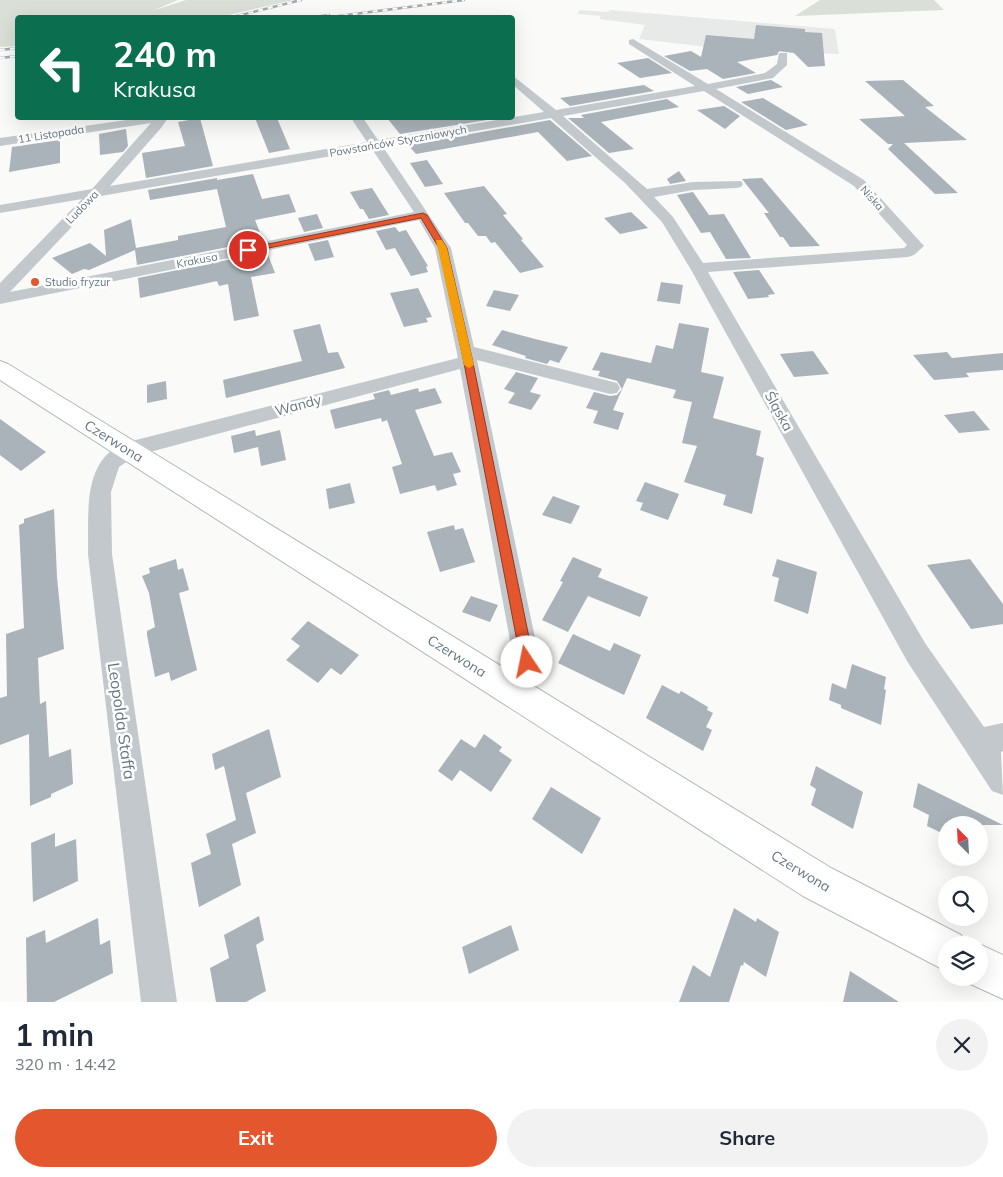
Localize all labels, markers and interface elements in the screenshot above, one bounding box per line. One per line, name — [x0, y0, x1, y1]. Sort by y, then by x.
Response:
text: 240 m — [113, 32, 217, 76]
icon: left — [30, 35, 95, 100]
text: Krakusa — [113, 75, 196, 103]
street label: 11 Listopada — [17, 122, 85, 146]
street label: Powstańców Styczniowych — [328, 122, 468, 160]
street label: Niska — [857, 183, 887, 213]
street label: Ludowa — [63, 187, 101, 227]
pin — [227, 229, 269, 271]
icon: arrive — [234, 236, 262, 264]
street label: Krakusa — [175, 249, 219, 271]
place label: Studio fryzur — [45, 275, 110, 289]
marker: Studio fryzur — [29, 276, 41, 288]
street label: Śląska — [761, 388, 797, 434]
street label: Wandy — [273, 390, 324, 420]
street label: Czerwona — [81, 416, 147, 466]
street label: Czerwona — [424, 631, 490, 681]
position arrow — [500, 635, 552, 687]
street label: Leopolda Staffa — [104, 661, 140, 781]
north arrow — [938, 816, 988, 866]
map controls — [938, 816, 988, 986]
street label: Czerwona — [768, 846, 834, 896]
button: search — [938, 876, 988, 926]
button: layers — [938, 936, 988, 986]
text: 1 min — [15, 1016, 94, 1054]
button: close — [936, 1019, 988, 1071]
text: 320 m · 14:42 — [15, 1054, 116, 1074]
button: Exit — [15, 1109, 497, 1167]
button: Share — [507, 1109, 988, 1167]

